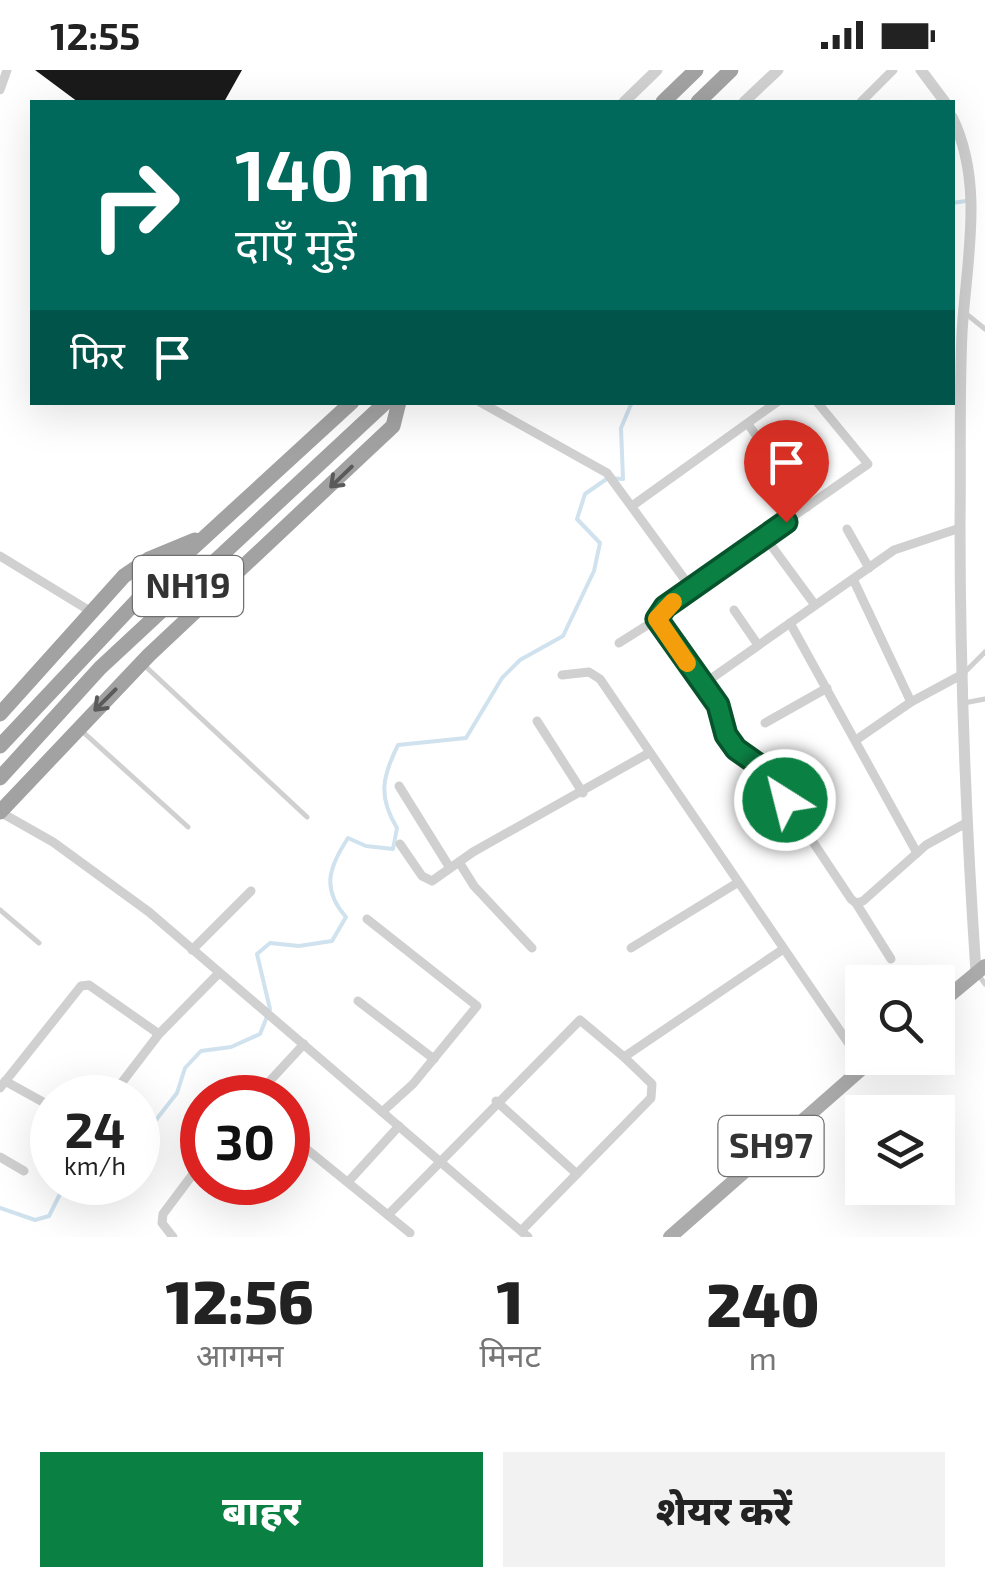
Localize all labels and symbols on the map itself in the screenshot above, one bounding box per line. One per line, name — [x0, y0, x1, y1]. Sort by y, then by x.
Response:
pin — [744, 420, 829, 523]
one-way arrow — [329, 465, 353, 489]
road number: NH19 — [133, 556, 243, 616]
one-way arrow — [93, 687, 117, 711]
position arrow — [733, 748, 837, 852]
speed limit sign: 30 — [180, 1075, 310, 1205]
road number: SH97 — [718, 1116, 824, 1176]

